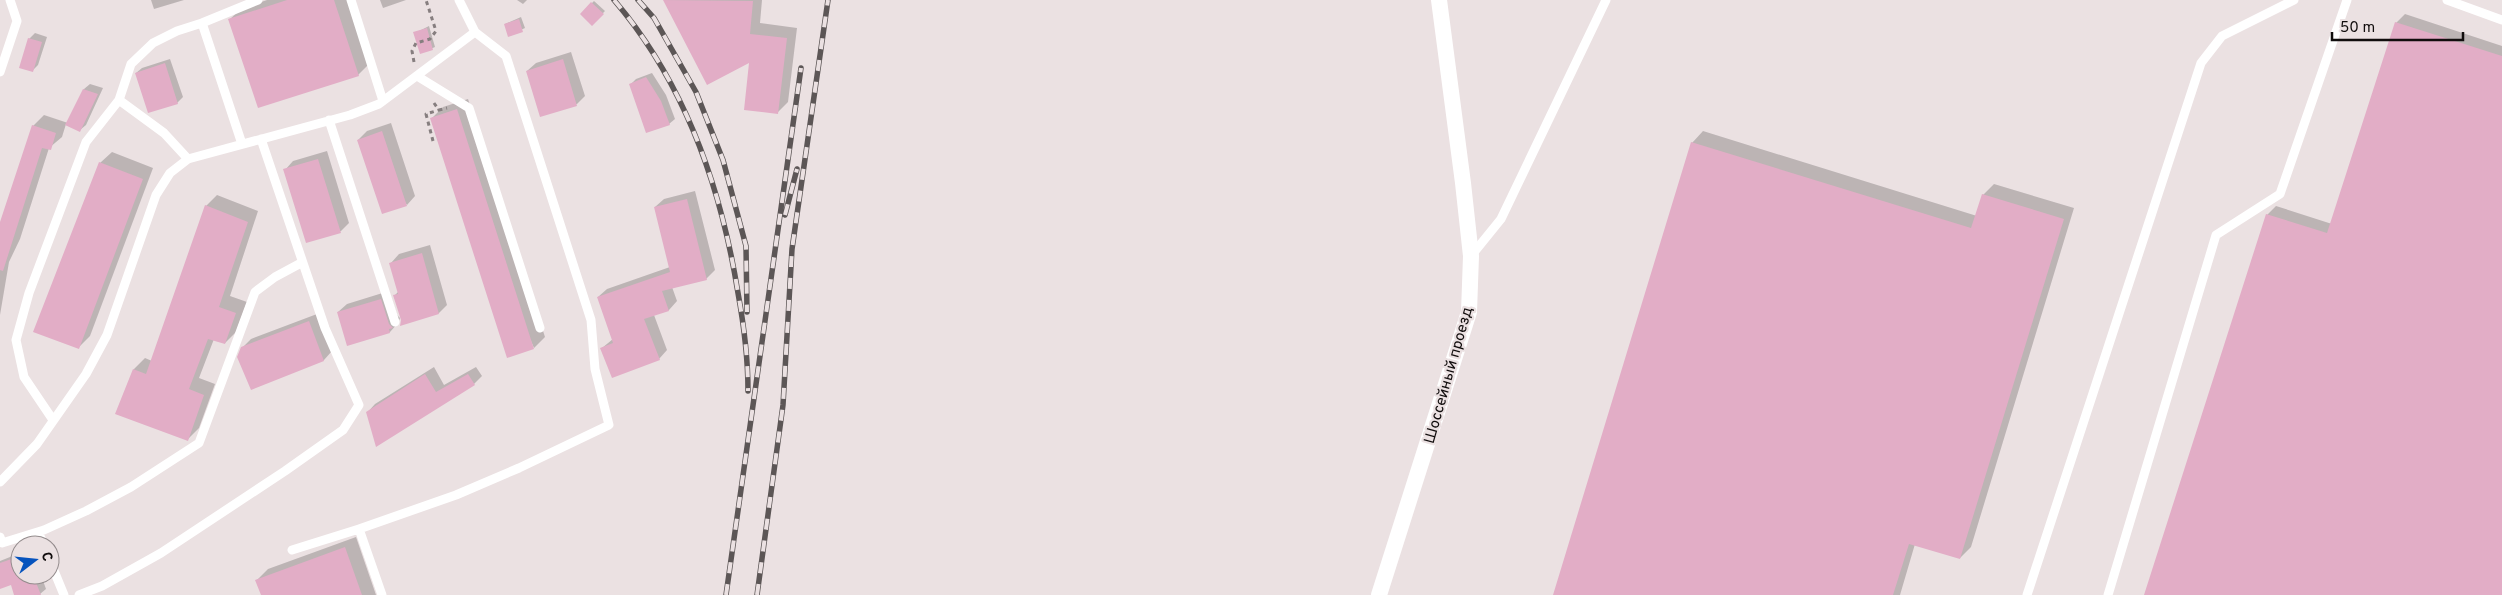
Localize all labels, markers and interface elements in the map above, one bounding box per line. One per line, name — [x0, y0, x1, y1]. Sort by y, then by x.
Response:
scale bar — [2332, 10, 2463, 42]
text: 50 m — [2340, 19, 2375, 38]
street label: Шоссейный проезд — [1421, 305, 1478, 446]
north arrow — [10, 535, 60, 585]
text: С — [37, 550, 55, 564]

